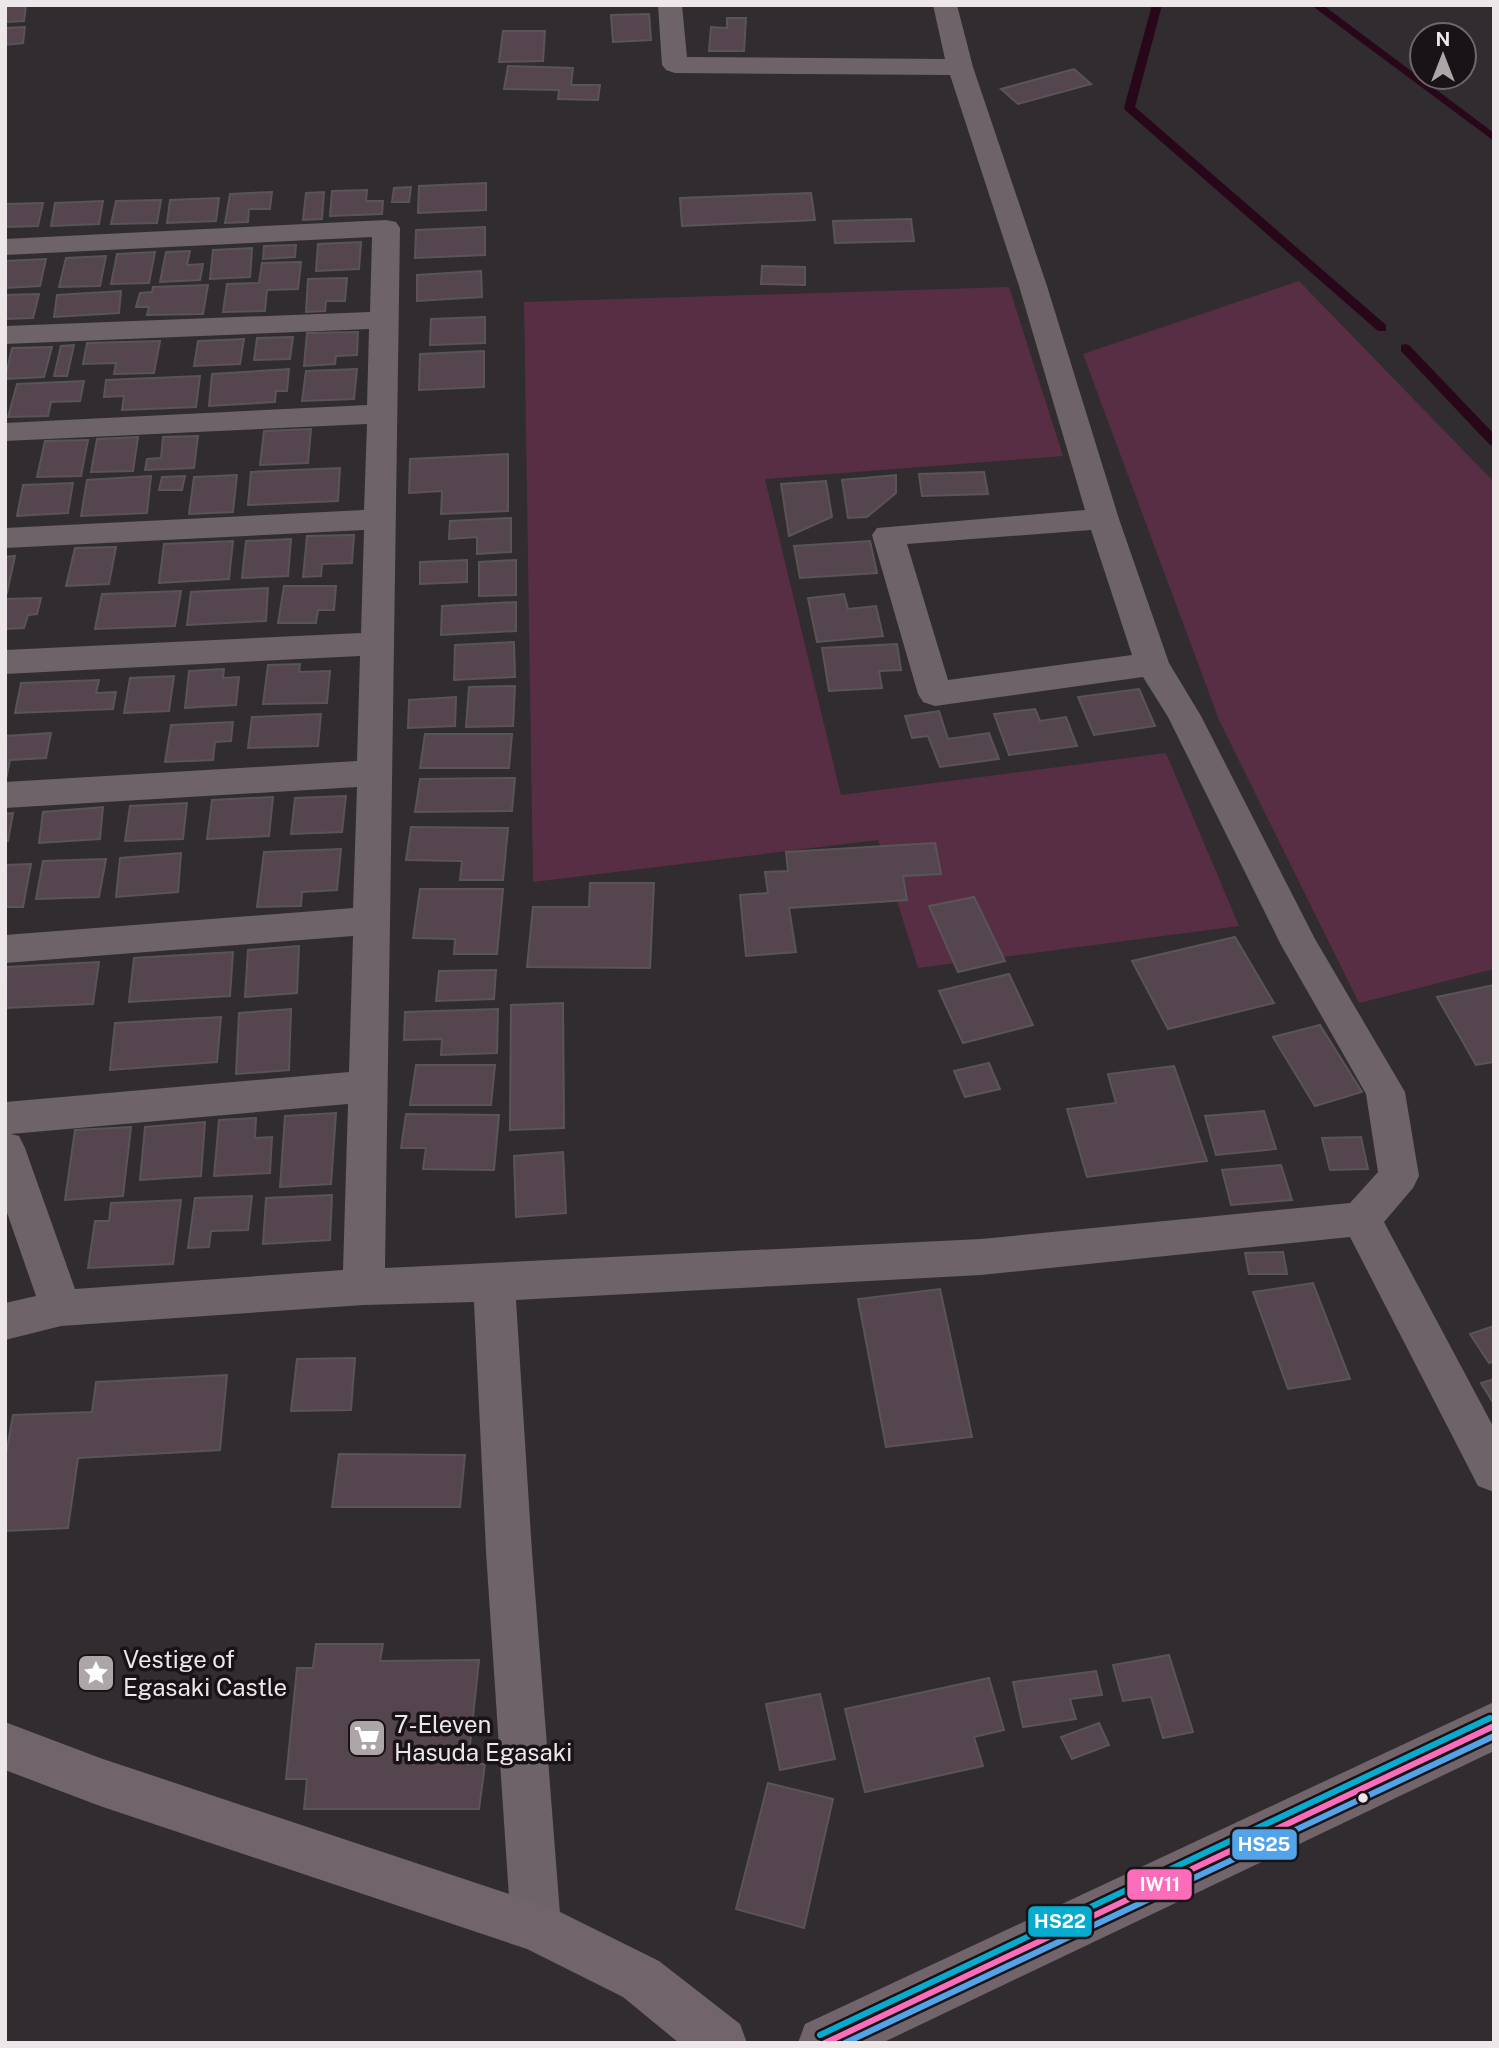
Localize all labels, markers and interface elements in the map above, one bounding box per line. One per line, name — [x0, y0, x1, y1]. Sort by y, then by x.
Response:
north arrow — [1408, 21, 1478, 91]
text: N — [1436, 28, 1450, 50]
place label: Vestige of Egasaki Castle — [123, 1645, 287, 1701]
place icon: Vestige of Egasaki Castle — [75, 1652, 117, 1694]
place label: 7-Eleven Hasuda Egasaki — [394, 1710, 572, 1766]
supermarket icon: 7-Eleven Hasuda Egasaki — [346, 1717, 388, 1759]
unlabelled marker — [1356, 1791, 1370, 1805]
line badge: HS25 — [1231, 1828, 1298, 1861]
text: HS25 — [1238, 1833, 1290, 1855]
line badge: IW11 — [1126, 1868, 1193, 1901]
text: IW11 — [1140, 1873, 1180, 1895]
line badge: HS22 — [1027, 1905, 1093, 1938]
text: HS22 — [1034, 1910, 1086, 1932]

